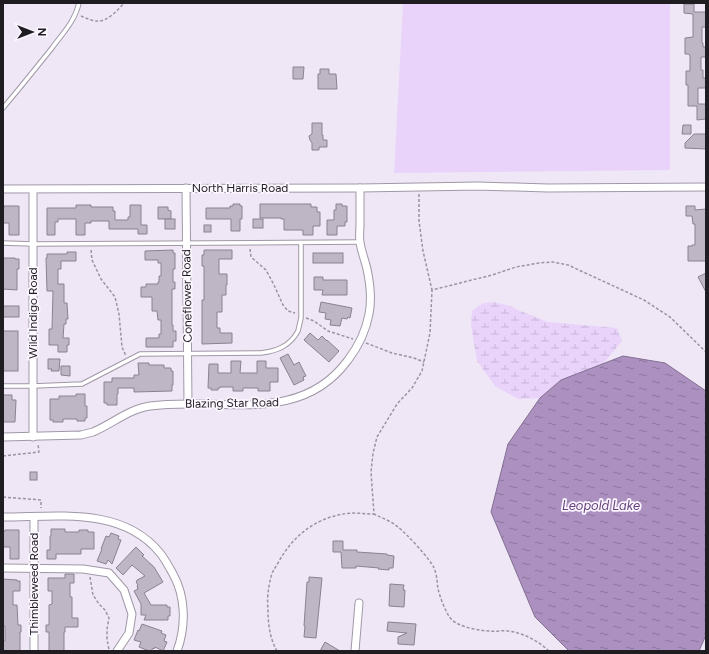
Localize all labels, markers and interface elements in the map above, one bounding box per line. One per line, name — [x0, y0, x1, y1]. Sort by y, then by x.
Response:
north arrow — [12, 12, 52, 52]
text: N — [35, 28, 48, 36]
street label: North Harris Road — [192, 181, 288, 195]
street label: Coneflower Road — [179, 249, 195, 343]
street label: Wild Indigo Road — [26, 267, 40, 359]
street label: Blazing Star Road — [185, 395, 279, 411]
water label: Leopold Lake — [562, 498, 640, 513]
street label: Thimbleweed Road — [27, 533, 41, 635]

